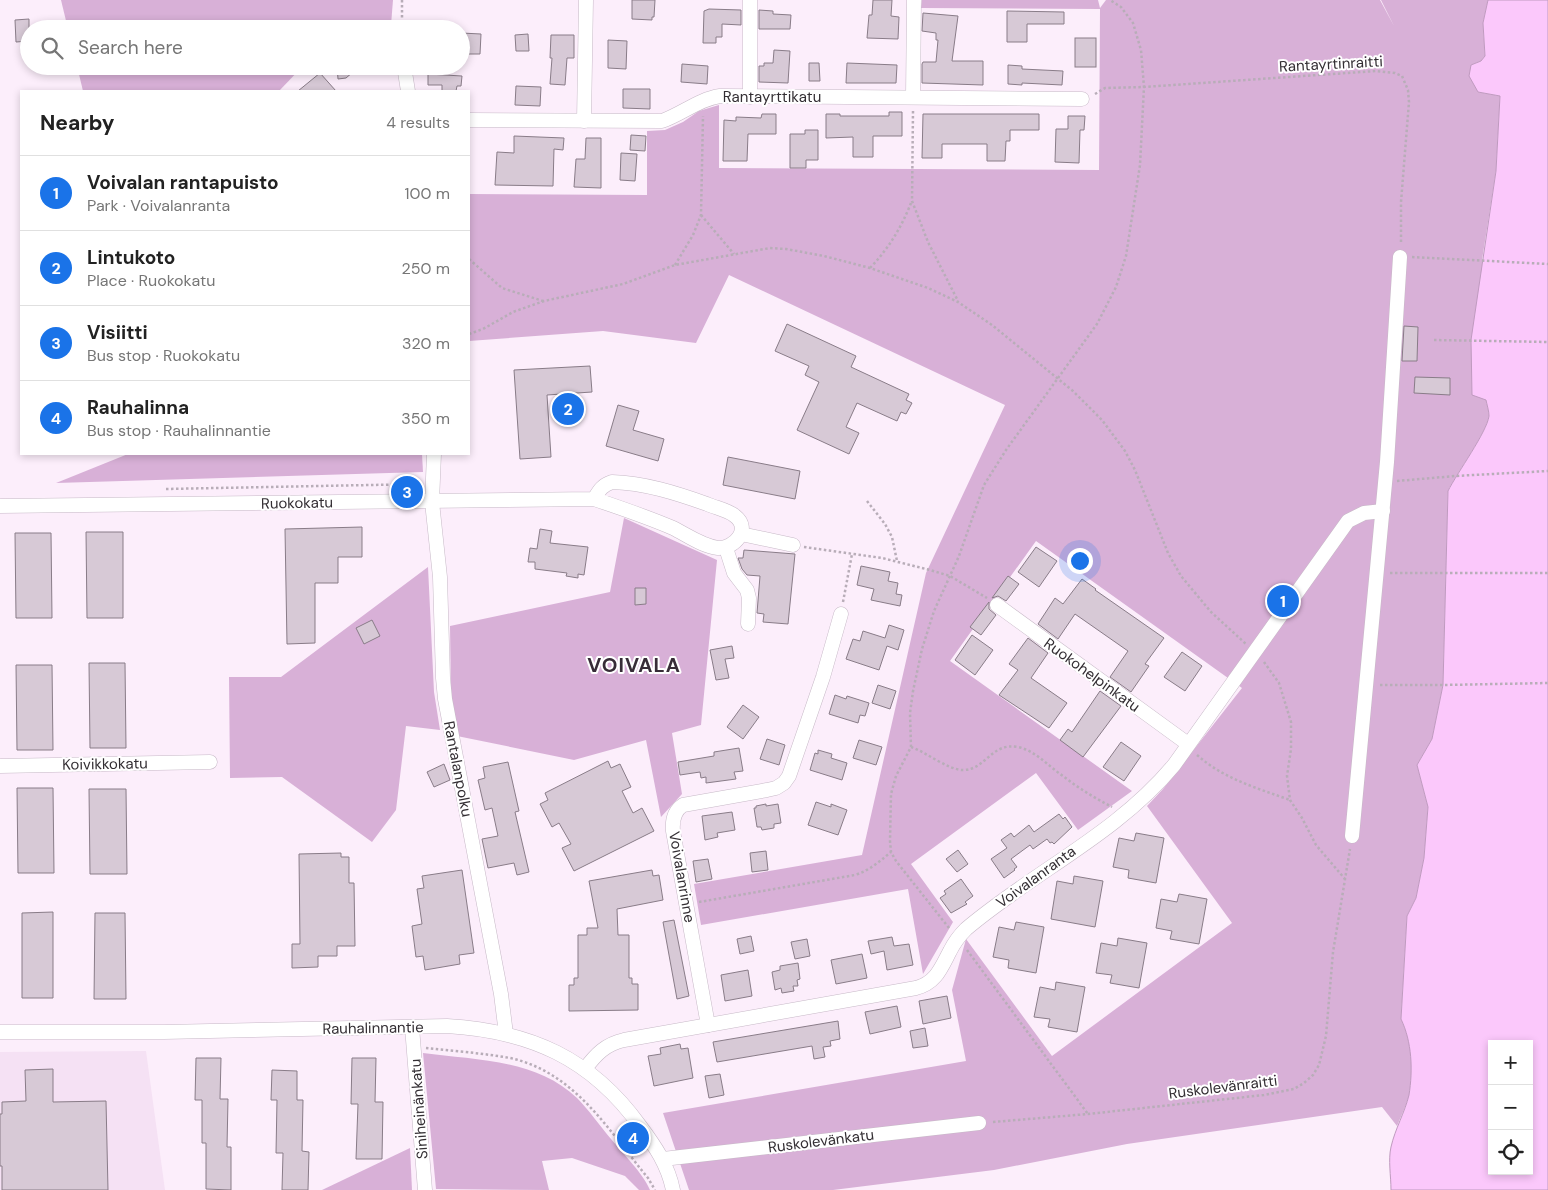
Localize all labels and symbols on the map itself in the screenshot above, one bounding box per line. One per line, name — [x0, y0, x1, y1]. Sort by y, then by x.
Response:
street label: Rantayrtinraitti — [1279, 51, 1383, 77]
street label: Rantayrttikatu — [723, 87, 821, 107]
pin: 2 — [552, 390, 584, 428]
pin: 3 — [391, 473, 423, 511]
street label: Ruokokatu — [261, 492, 333, 514]
your location — [1067, 548, 1093, 574]
pin: 1 — [1267, 582, 1299, 620]
street label: Ruokohelpinkatu — [1040, 633, 1144, 717]
district label: VOIVALA — [587, 652, 681, 678]
street label: Rantalanpolku — [439, 719, 477, 819]
street label: Koivikkokatu — [62, 753, 148, 775]
street label: Voivalanrinne — [664, 830, 700, 924]
street label: Voivalanranta — [992, 841, 1080, 913]
street label: Rauhalinnantie — [322, 1017, 424, 1039]
street label: Siniheinänkatu — [406, 1058, 432, 1160]
street label: Ruskolevänraitti — [1167, 1070, 1279, 1104]
pin: 4 — [617, 1119, 649, 1157]
street label: Ruskolevänkatu — [767, 1125, 875, 1157]

